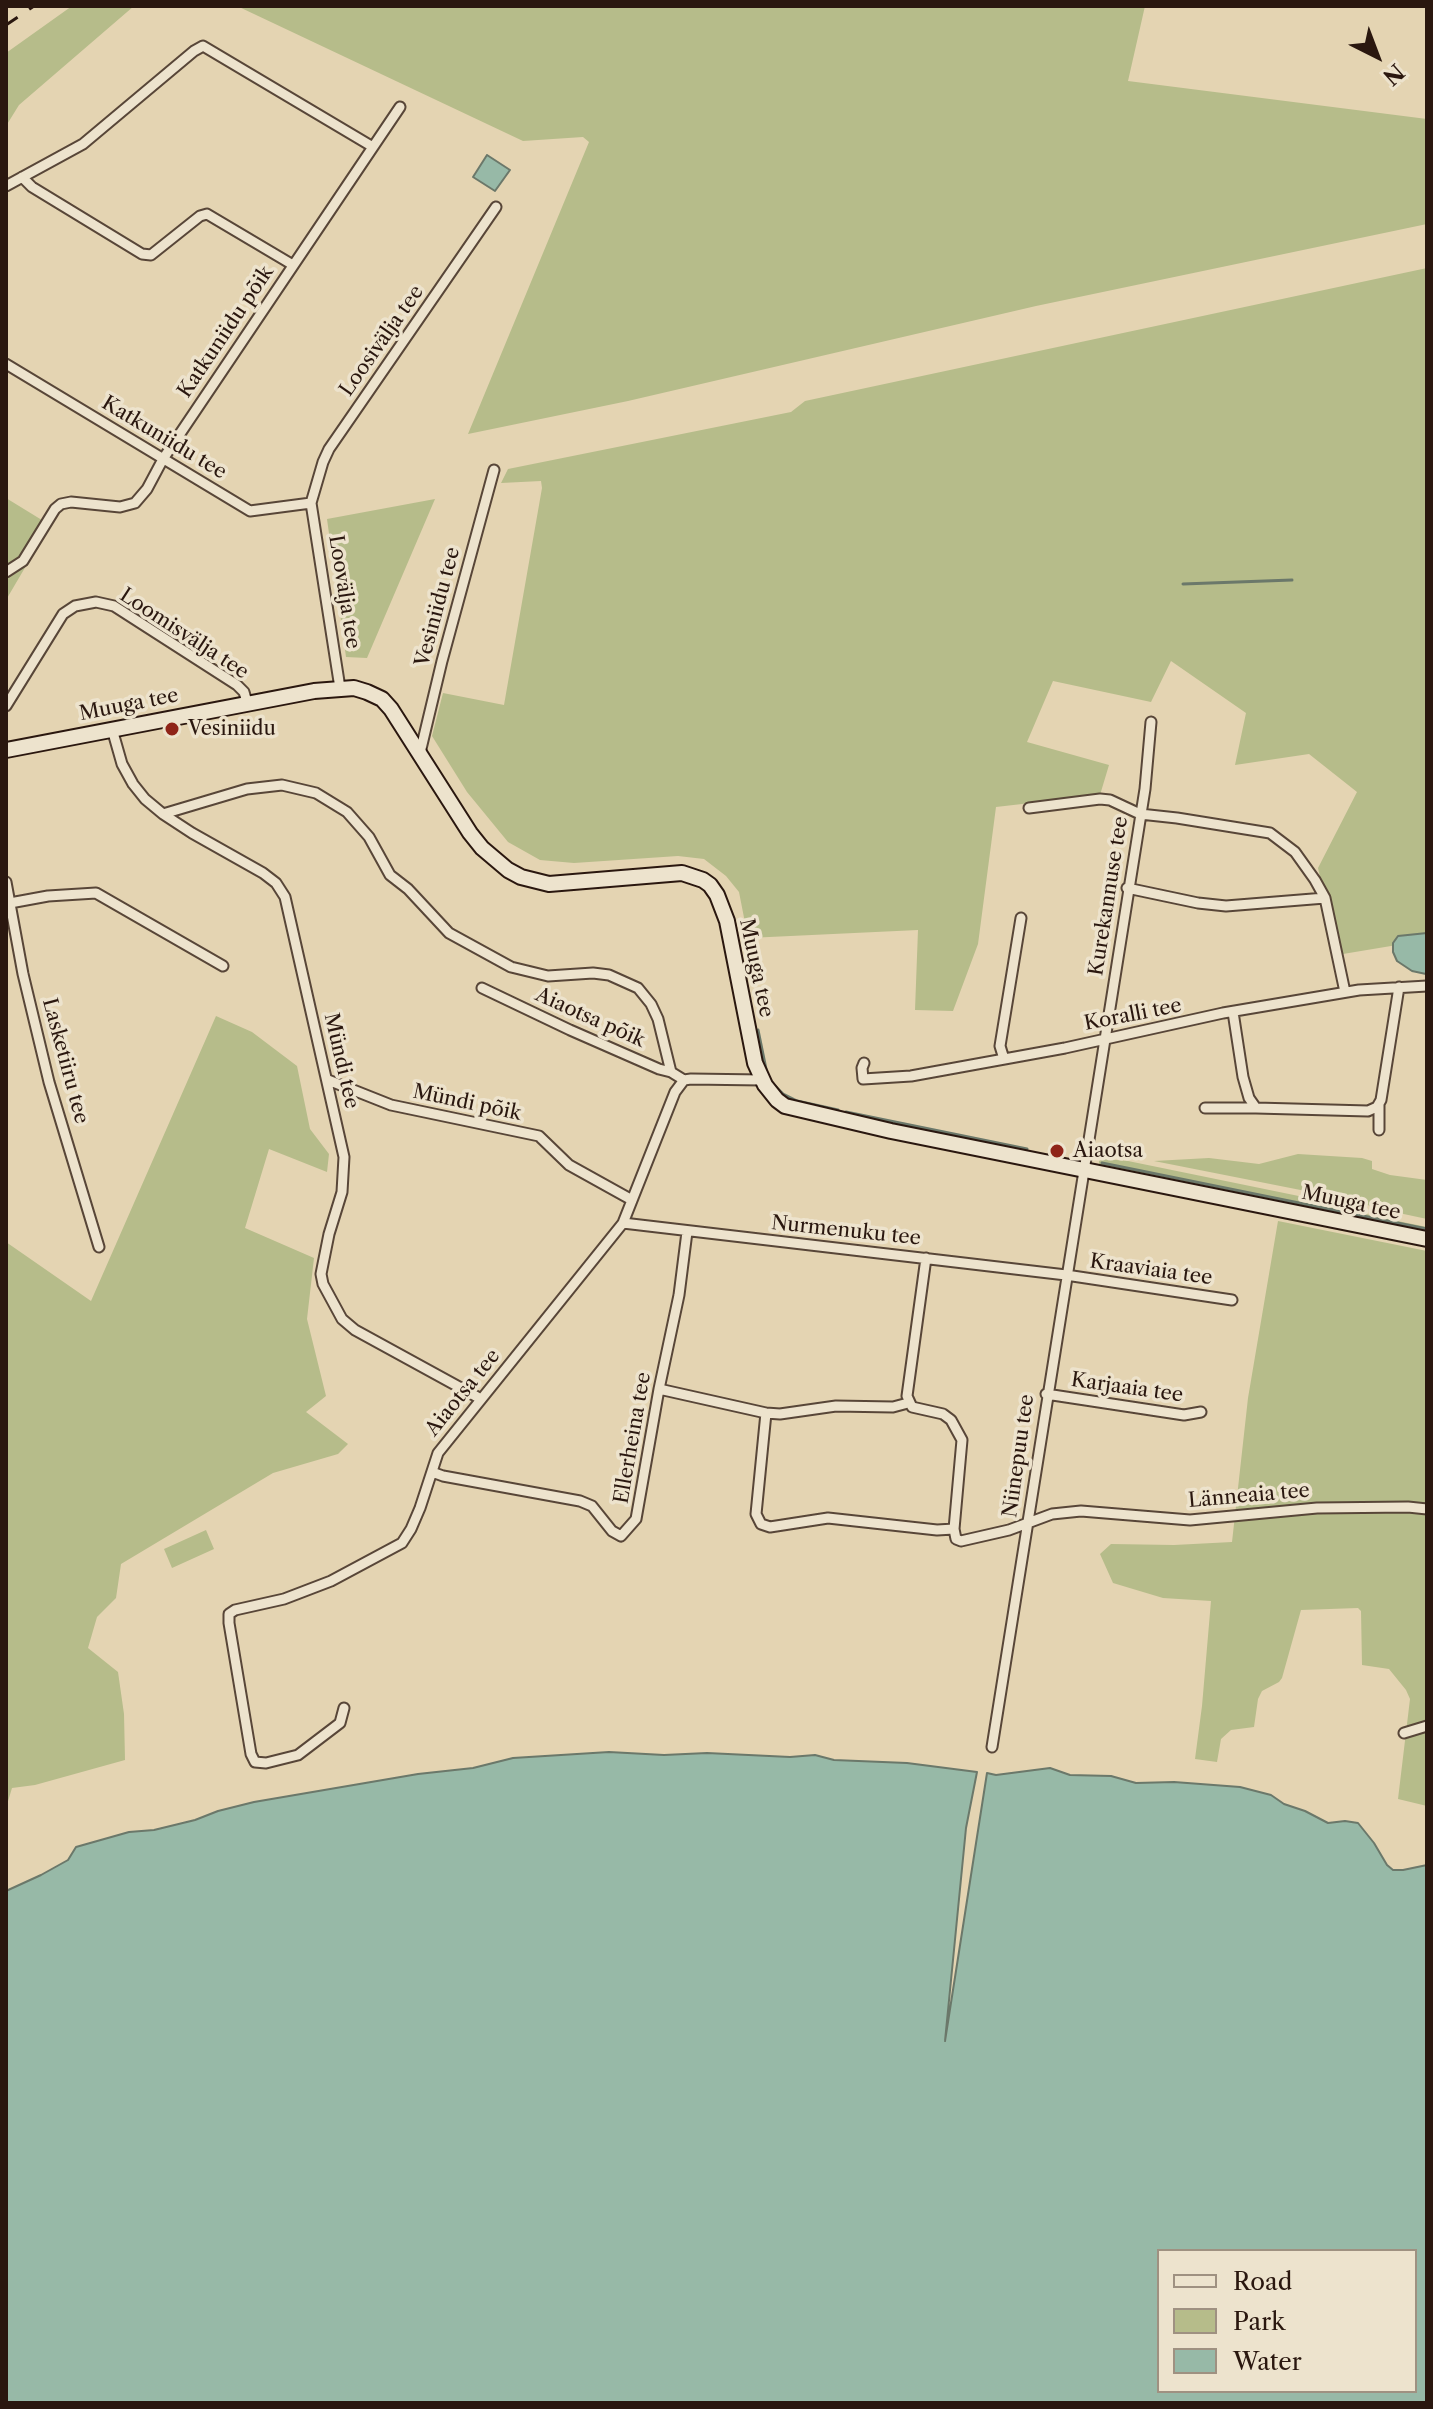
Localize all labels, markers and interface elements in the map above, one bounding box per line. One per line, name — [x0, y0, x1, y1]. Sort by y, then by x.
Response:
north arrow — [1337, 16, 1417, 96]
text: N — [1377, 58, 1410, 91]
street label: Katkuniidu põik — [173, 262, 279, 402]
street label: Loosivälja tee — [335, 281, 429, 401]
street label: Katkuniidu tee — [97, 391, 231, 485]
street label: Loovälja tee — [323, 533, 365, 651]
street label: Vesiniidu tee — [411, 545, 465, 669]
street label: Loomisvälja tee — [115, 583, 253, 685]
street label: Muuga tee — [77, 684, 181, 726]
place label: Vesiniidu — [188, 717, 276, 741]
marker: Vesiniidu — [163, 720, 181, 738]
street label: Kurekannuse tee — [1085, 815, 1133, 977]
street label: Muuga tee — [734, 916, 778, 1020]
street label: Aiaotsa põik — [531, 983, 649, 1053]
street label: Koralli tee — [1082, 994, 1184, 1036]
street label: Lasketiiru tee — [37, 996, 93, 1126]
street label: Mündi tee — [318, 1011, 364, 1111]
street label: Mündi põik — [411, 1080, 523, 1126]
place label: Aiaotsa — [1073, 1139, 1143, 1163]
marker: Aiaotsa — [1048, 1142, 1066, 1160]
street label: Muuga tee — [1299, 1181, 1403, 1225]
street label: Nurmenuku tee — [770, 1211, 922, 1251]
street label: Kraaviaia tee — [1088, 1250, 1214, 1290]
street label: Aiaotsa tee — [421, 1345, 505, 1441]
street label: Karjaaia tee — [1070, 1368, 1184, 1408]
street label: Ellerheina tee — [610, 1370, 656, 1506]
street label: Niinepuu tee — [998, 1393, 1040, 1519]
street label: Länneaia tee — [1187, 1479, 1311, 1513]
legend — [1157, 2249, 1417, 2393]
text: Road — [1233, 2267, 1292, 2296]
text: Park — [1233, 2307, 1285, 2336]
text: Water — [1233, 2347, 1302, 2376]

